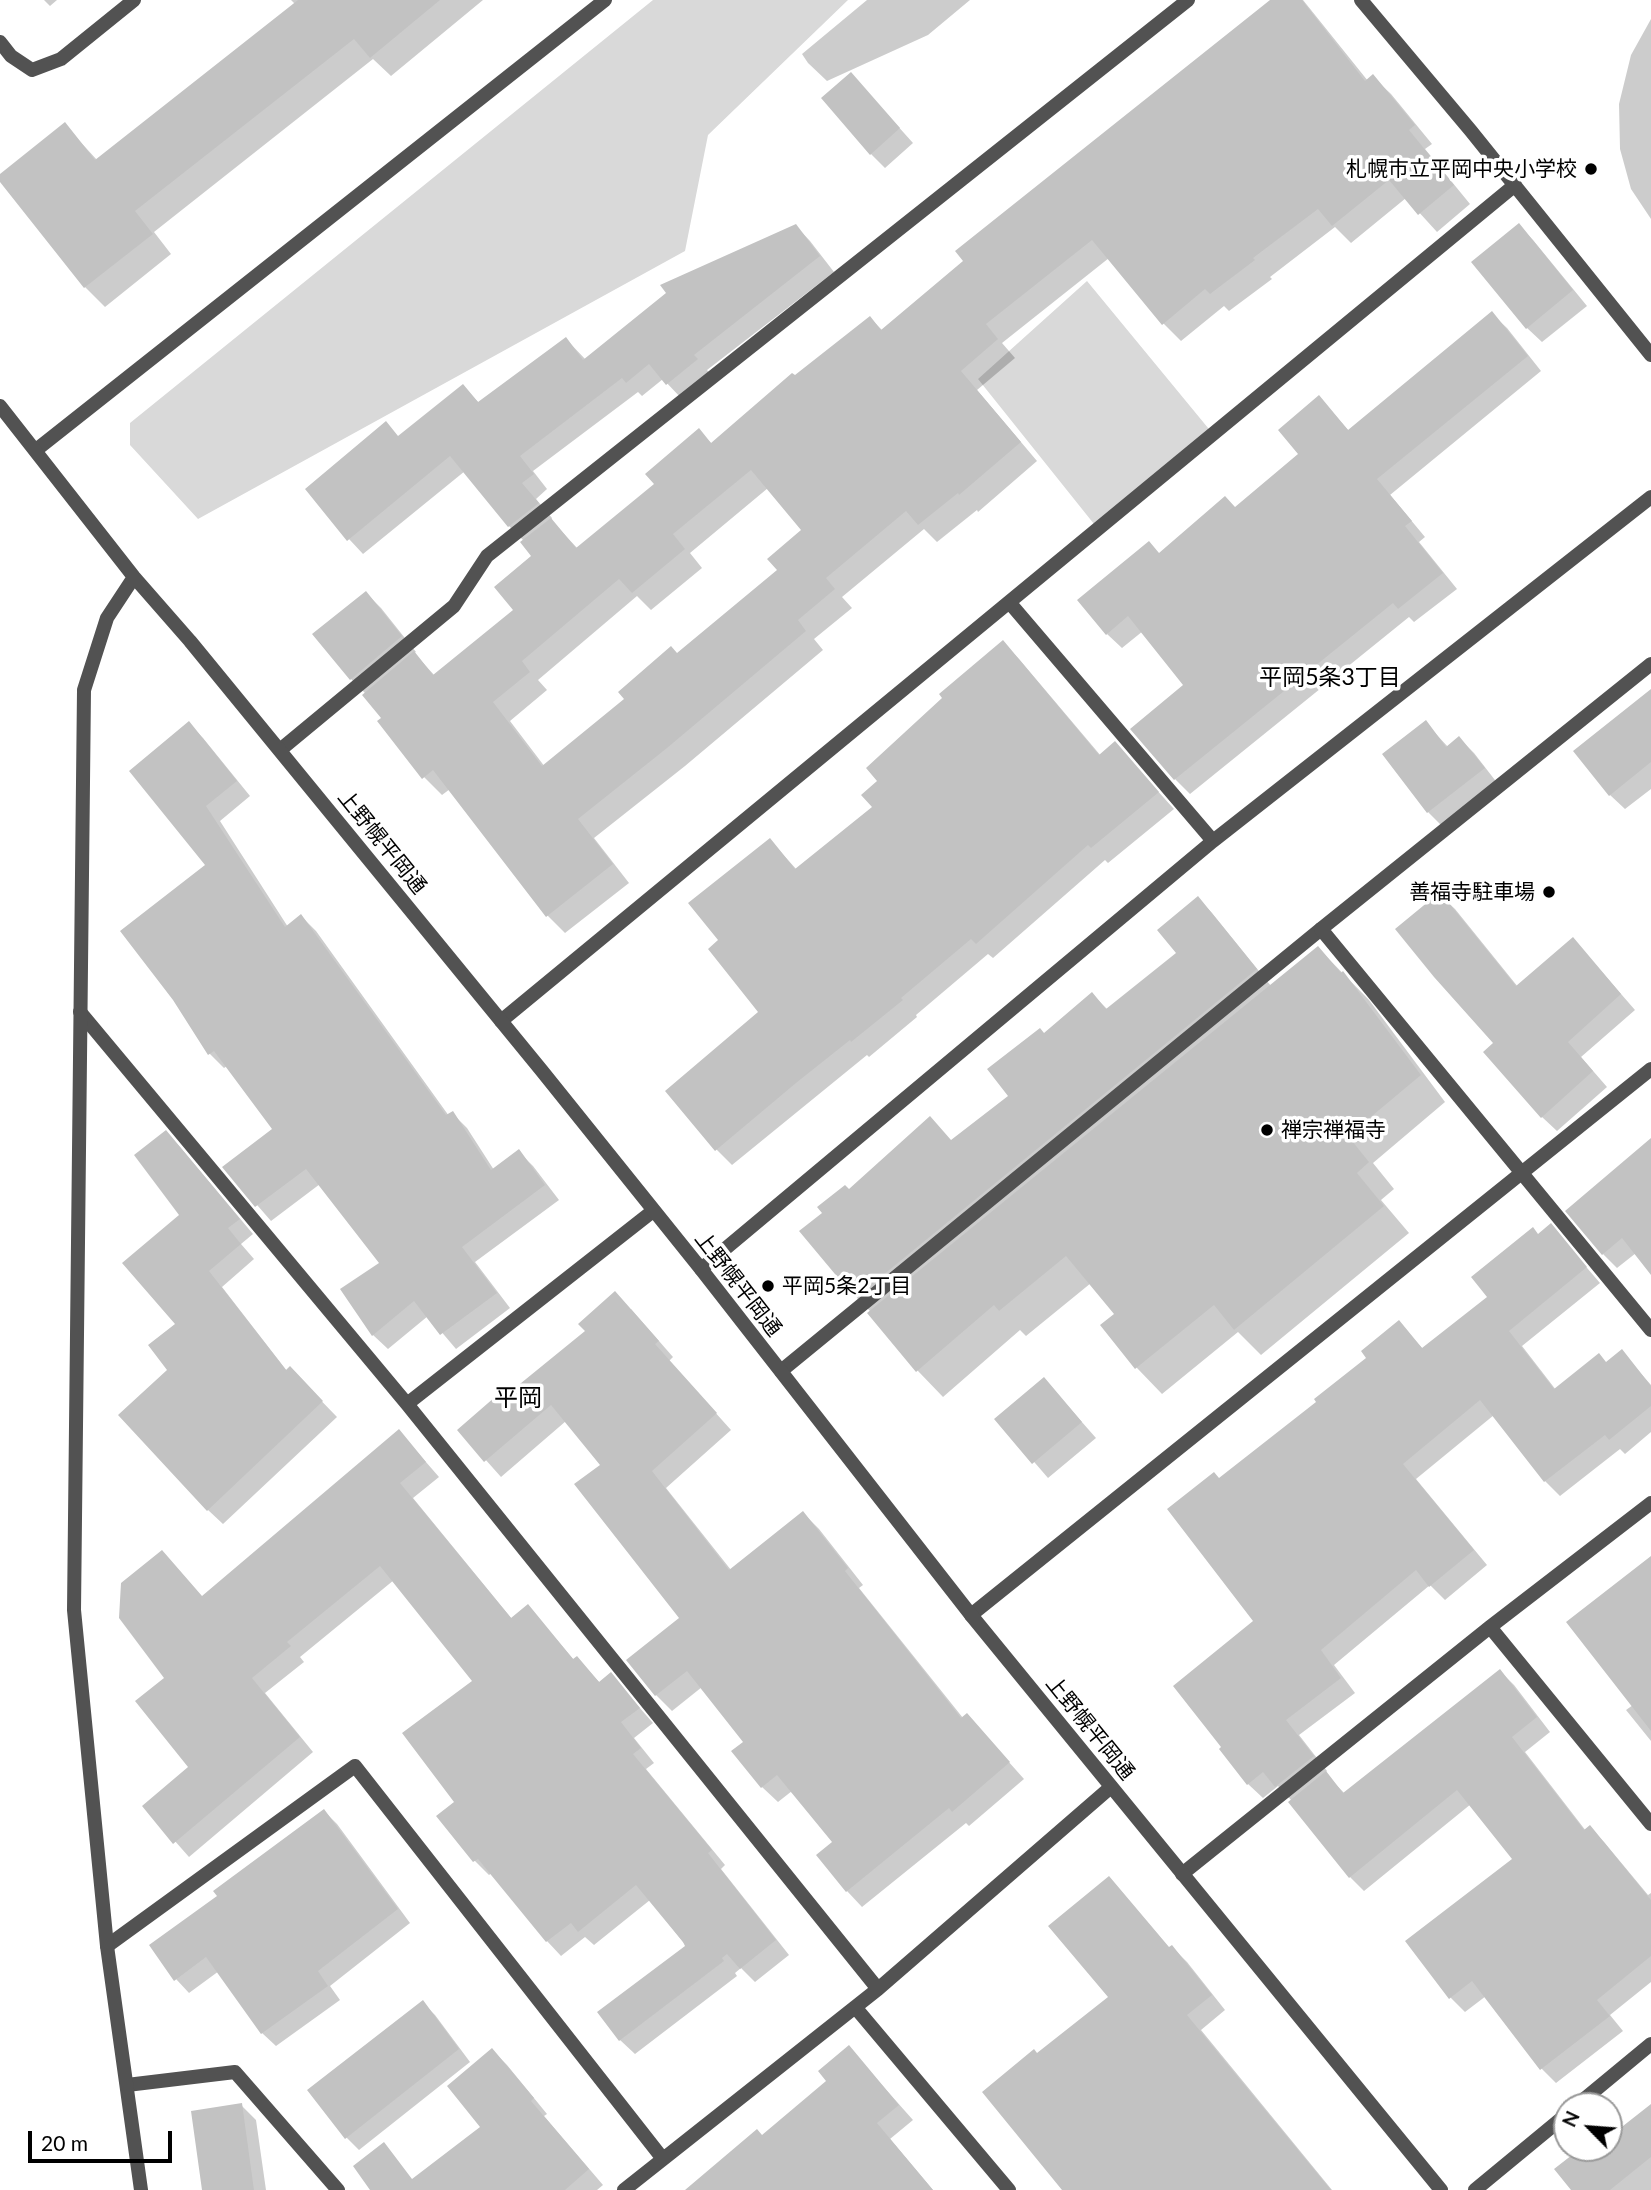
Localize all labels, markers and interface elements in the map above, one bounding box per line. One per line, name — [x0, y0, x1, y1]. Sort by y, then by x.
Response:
place label: 札幌市立平岡中央小学校 — [1346, 156, 1577, 182]
marker: 札幌市立平岡中央小学校 — [1583, 161, 1599, 177]
district label: 平岡5条3丁目 — [1259, 664, 1401, 692]
street label: 上野幌平岡通 — [333, 785, 431, 899]
place label: 善福寺駐車場 — [1409, 879, 1535, 905]
marker: 善福寺駐車場 — [1541, 884, 1557, 900]
place label: 禅宗禅福寺 — [1281, 1117, 1386, 1143]
marker: 禅宗禅福寺 — [1259, 1122, 1275, 1138]
street label: 上野幌平岡通 — [689, 1227, 787, 1341]
place label: 平岡5条2丁目 — [782, 1273, 911, 1299]
marker: 平岡5条2丁目 — [760, 1278, 776, 1294]
district label: 平岡 — [494, 1384, 542, 1412]
street label: 上野幌平岡通 — [1041, 1671, 1139, 1785]
north arrow — [1553, 2092, 1623, 2162]
text: N — [1557, 2107, 1584, 2130]
scale bar — [32, 2116, 175, 2160]
text: 20 m — [41, 2130, 88, 2155]

